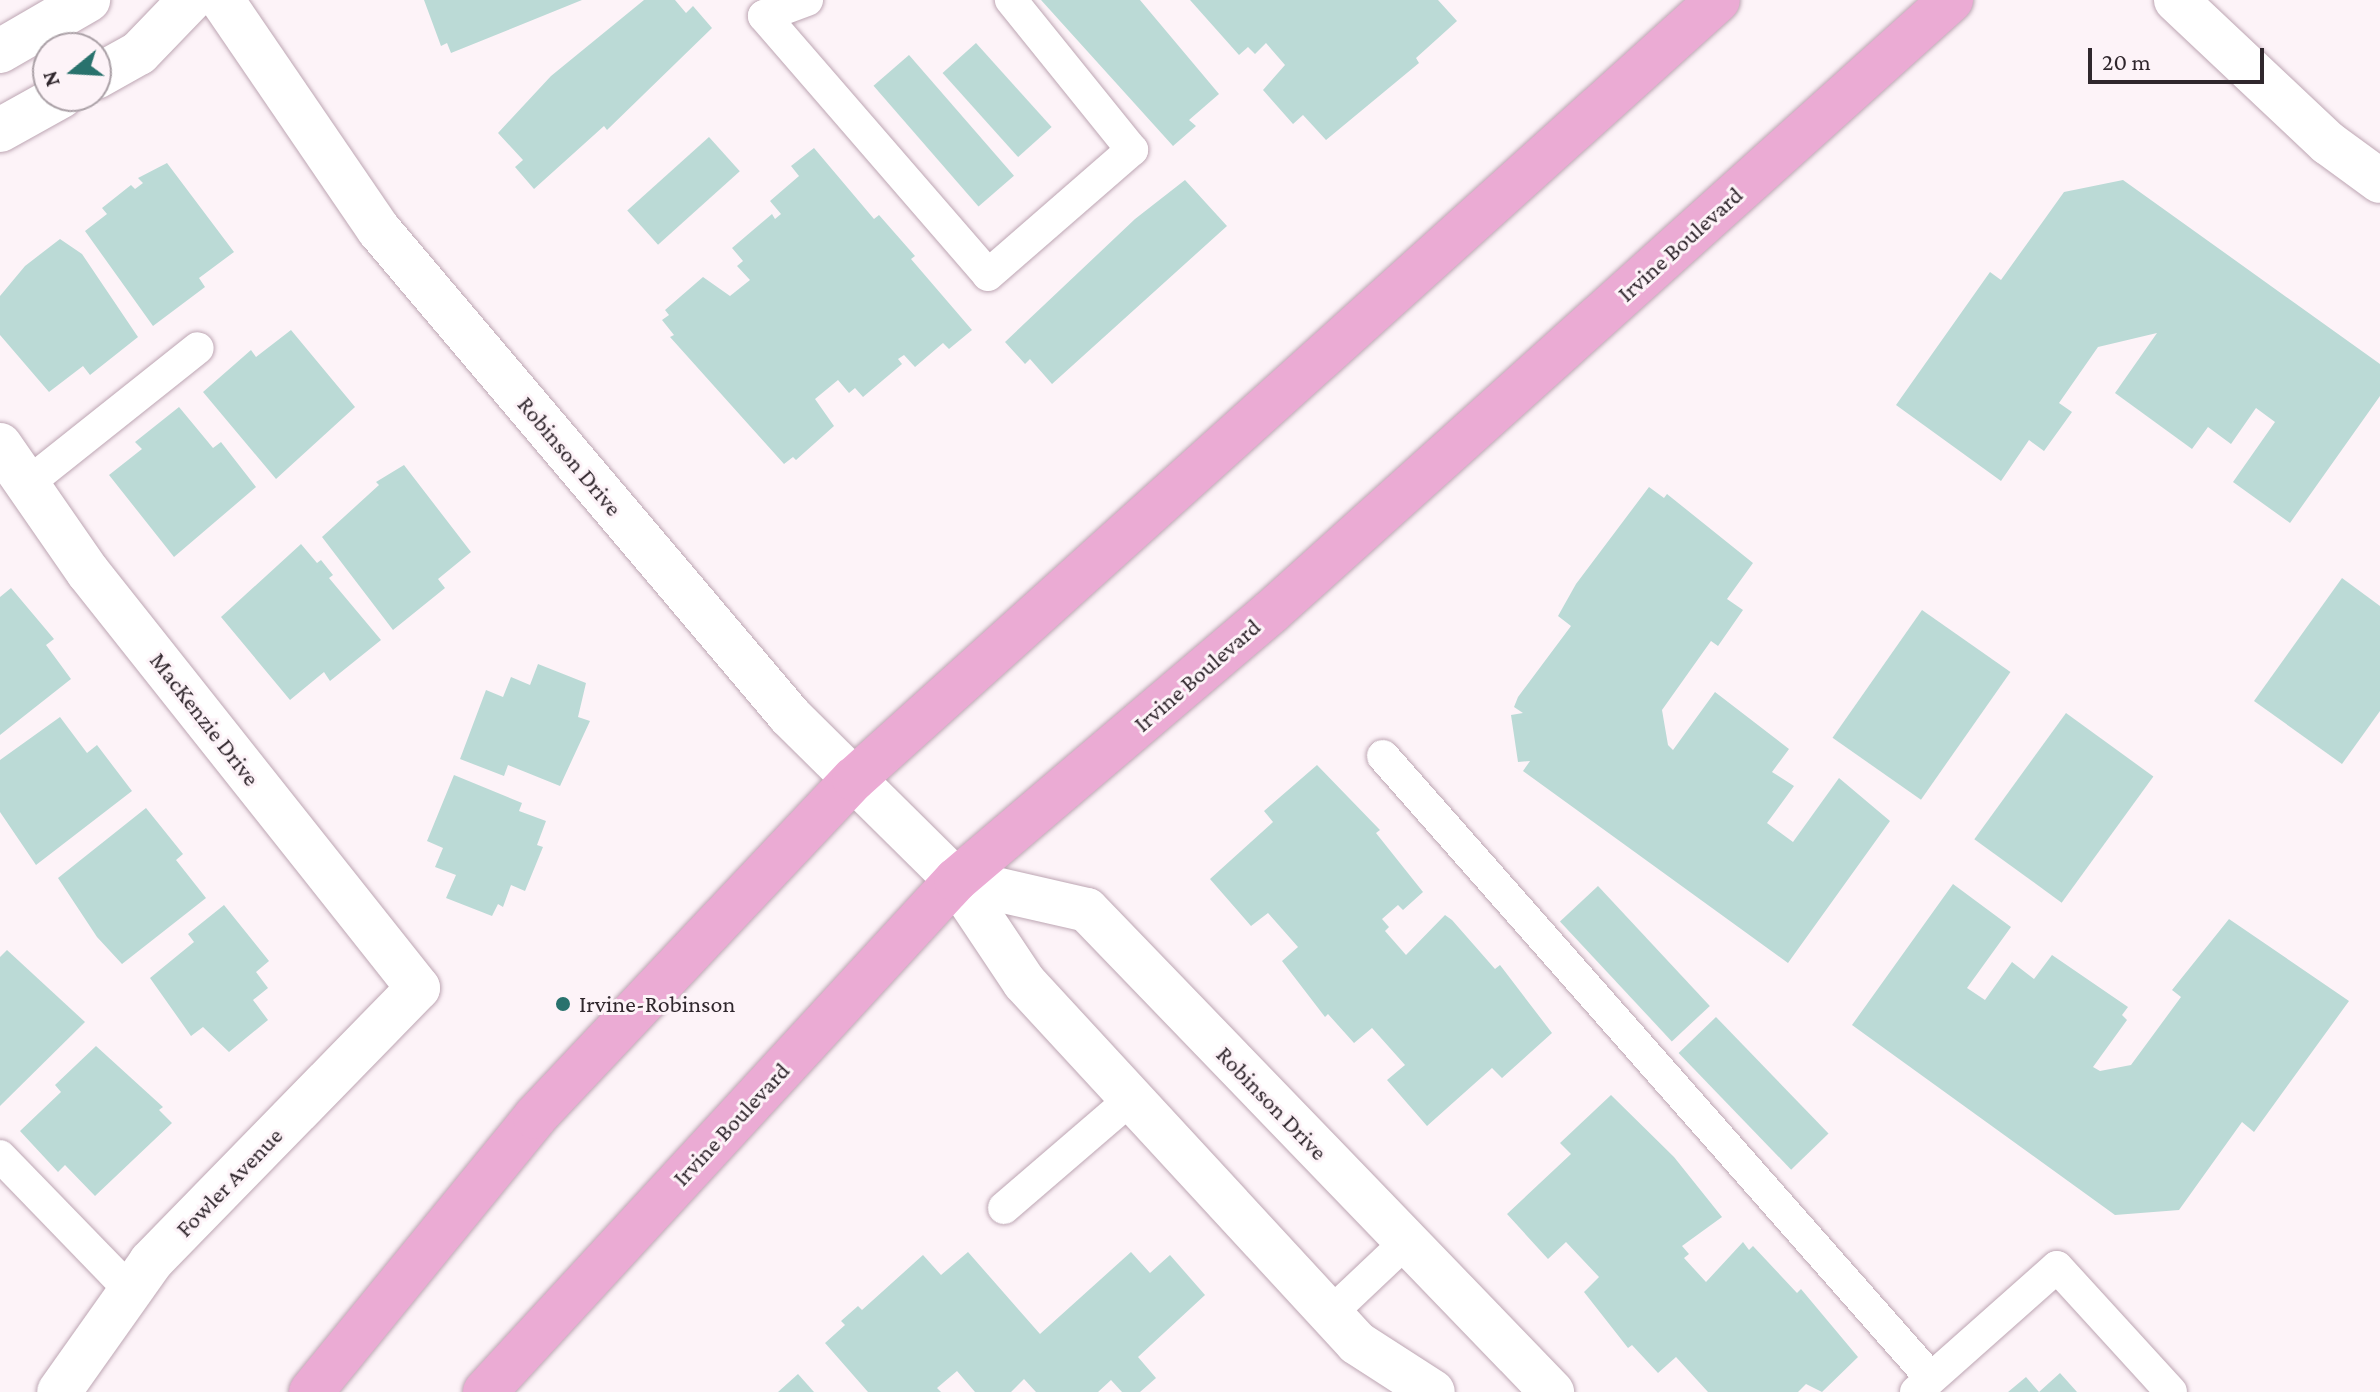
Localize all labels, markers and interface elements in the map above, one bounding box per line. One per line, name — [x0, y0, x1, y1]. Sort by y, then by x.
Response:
north arrow — [32, 32, 112, 112]
scale bar — [2092, 32, 2268, 82]
text: 20 m — [2102, 48, 2151, 75]
text: N — [36, 68, 65, 90]
street label: Irvine Boulevard — [1612, 180, 1748, 308]
street label: Robinson Drive — [512, 390, 628, 522]
street label: Irvine Boulevard — [1128, 612, 1266, 738]
street label: MacKenzie Drive — [144, 646, 266, 792]
place label: Irvine-Robinson — [579, 990, 735, 1018]
marker: Irvine-Robinson — [554, 995, 572, 1013]
street label: Robinson Drive — [1210, 1040, 1334, 1166]
street label: Irvine Boulevard — [666, 1056, 796, 1192]
street label: Fowler Avenue — [170, 1121, 288, 1243]

